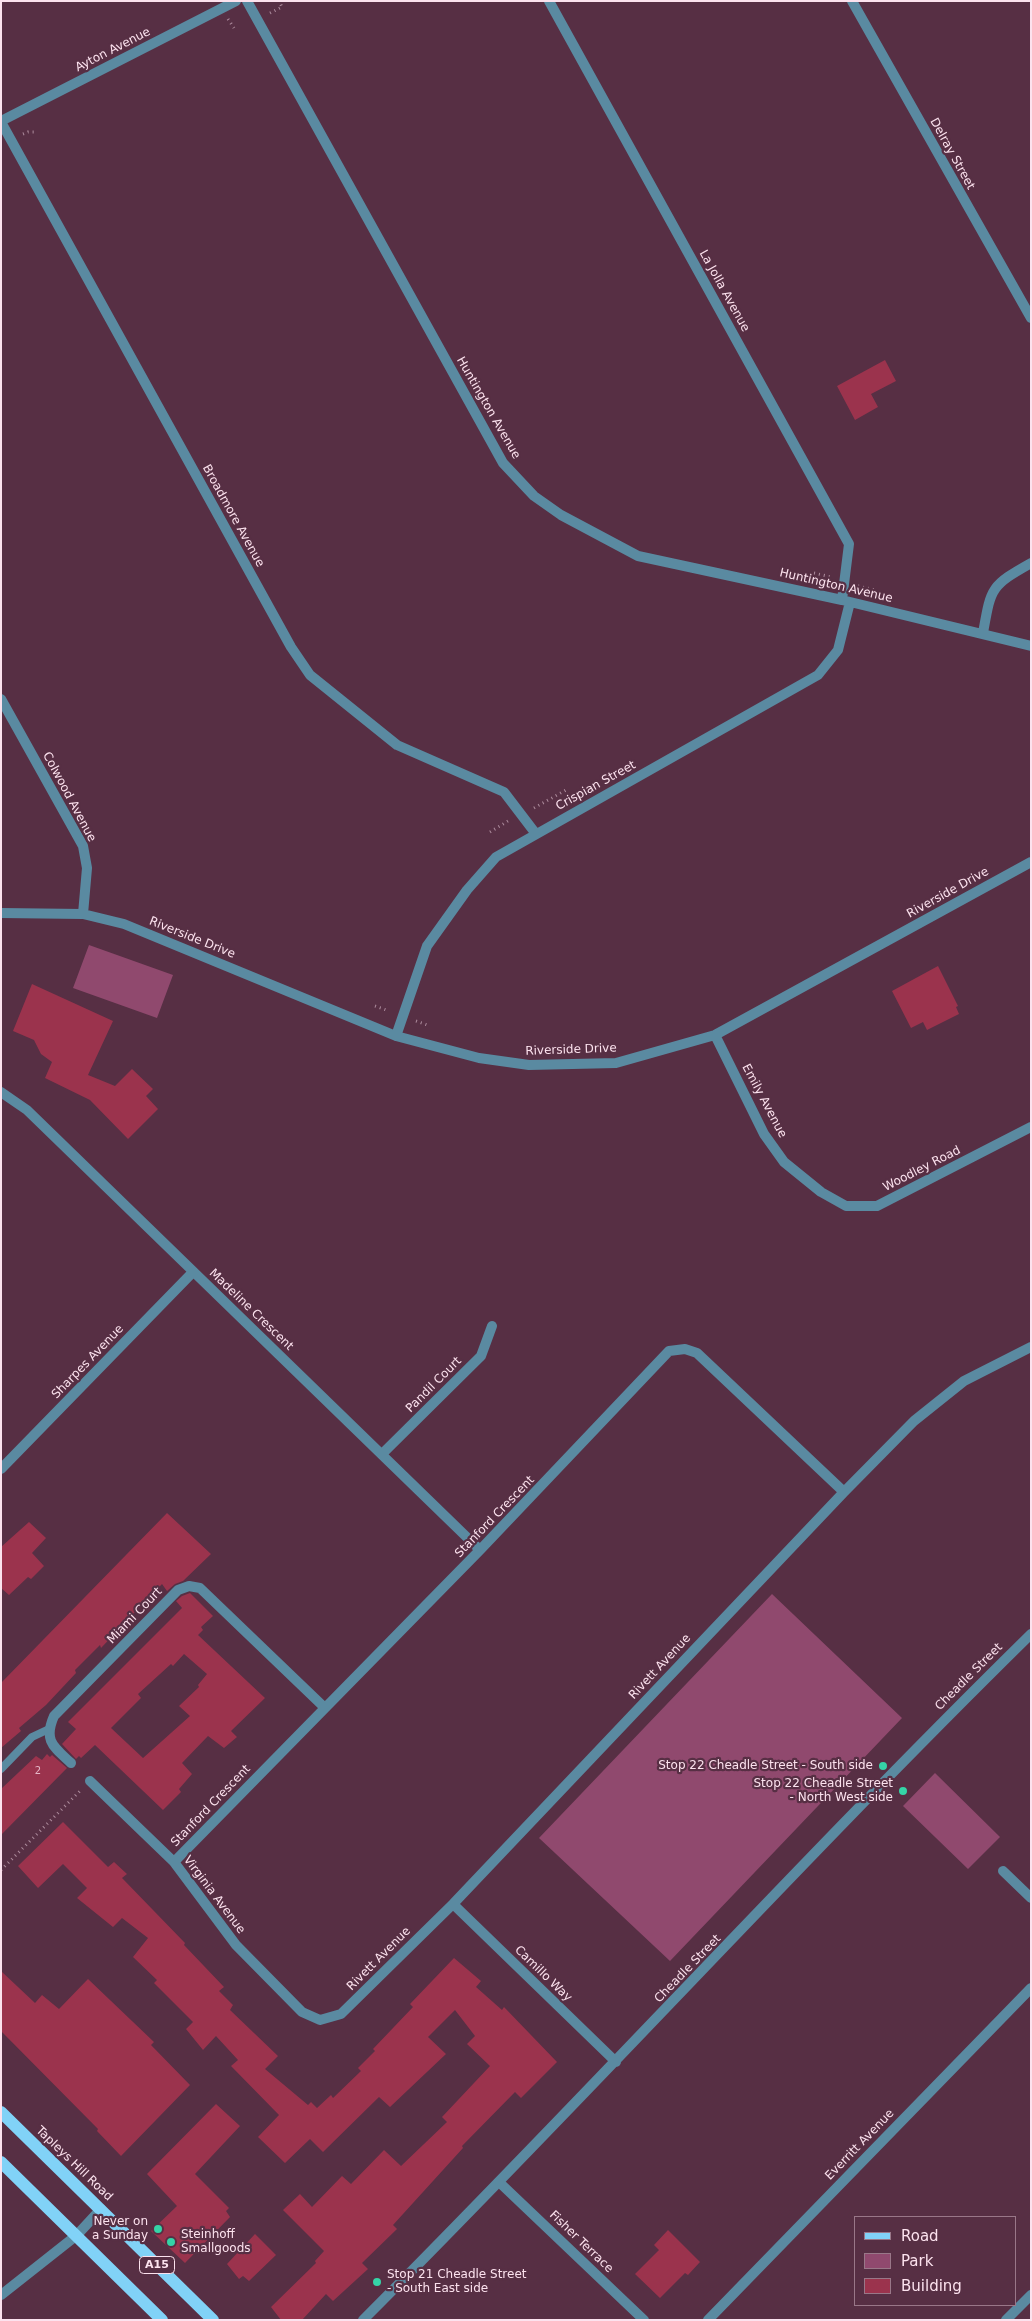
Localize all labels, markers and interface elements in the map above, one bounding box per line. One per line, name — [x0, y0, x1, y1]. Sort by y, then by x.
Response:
street label: Ayton Avenue — [73, 25, 153, 75]
street label: Delray Street — [926, 116, 978, 192]
street label: La Jolla Avenue — [696, 248, 752, 334]
street label: Huntington Avenue — [453, 354, 523, 462]
street label: Broadmore Avenue — [199, 462, 267, 570]
street label: Huntington Avenue — [778, 566, 894, 606]
street label: Colwood Avenue — [39, 750, 99, 844]
street label: Crispian Street — [554, 758, 638, 814]
street label: Riverside Drive — [905, 865, 991, 921]
street label: Riverside Drive — [147, 914, 237, 962]
street label: Riverside Drive — [525, 1041, 617, 1059]
street label: Emily Avenue — [739, 1062, 789, 1140]
street label: Woodley Road — [881, 1143, 963, 1195]
street label: Madeline Crescent — [206, 1266, 296, 1354]
street label: Sharpes Avenue — [49, 1322, 127, 1402]
street label: Pandil Court — [403, 1354, 465, 1416]
street label: Stanford Crescent — [452, 1473, 538, 1561]
street label: Miami Court — [105, 1585, 165, 1647]
street label: Rivett Avenue — [626, 1631, 694, 1703]
street label: Cheadle Street — [932, 1640, 1006, 1714]
place label: Stop 22 Cheadle Street - South side — [658, 1759, 873, 1773]
marker: Stop 22 Cheadle Street - South side — [877, 1760, 889, 1772]
street label: Stanford Crescent — [168, 1762, 254, 1850]
house number: 2 — [35, 1765, 41, 1777]
place label: Stop 22 Cheadle Street - North West side — [753, 1777, 893, 1805]
marker: Stop 22 Cheadle Street - North West side — [897, 1785, 909, 1797]
street label: Virginia Avenue — [180, 1853, 248, 1937]
street label: Rivett Avenue — [344, 1924, 414, 1994]
street label: Cheadle Street — [652, 1932, 724, 2006]
street label: Camillo Way — [511, 1943, 575, 2005]
street label: Everritt Avenue — [823, 2107, 897, 2183]
street label: Tapleys Hill Road — [33, 2124, 115, 2204]
street label: Fisher Terrace — [546, 2208, 616, 2276]
place label: Never on a Sunday — [92, 2215, 148, 2243]
legend — [854, 2216, 1017, 2306]
marker: Never on a Sunday — [152, 2223, 164, 2235]
text: Road — [901, 2227, 939, 2245]
place label: Steinhoff Smallgoods — [181, 2228, 250, 2256]
marker: Steinhoff Smallgoods — [165, 2236, 177, 2248]
text: Park — [901, 2252, 933, 2270]
road number: A15 — [140, 2256, 174, 2274]
place label: Stop 21 Cheadle Street - South East side — [387, 2268, 527, 2296]
marker: Stop 21 Cheadle Street - South East side — [371, 2276, 383, 2288]
text: Building — [901, 2277, 962, 2295]

